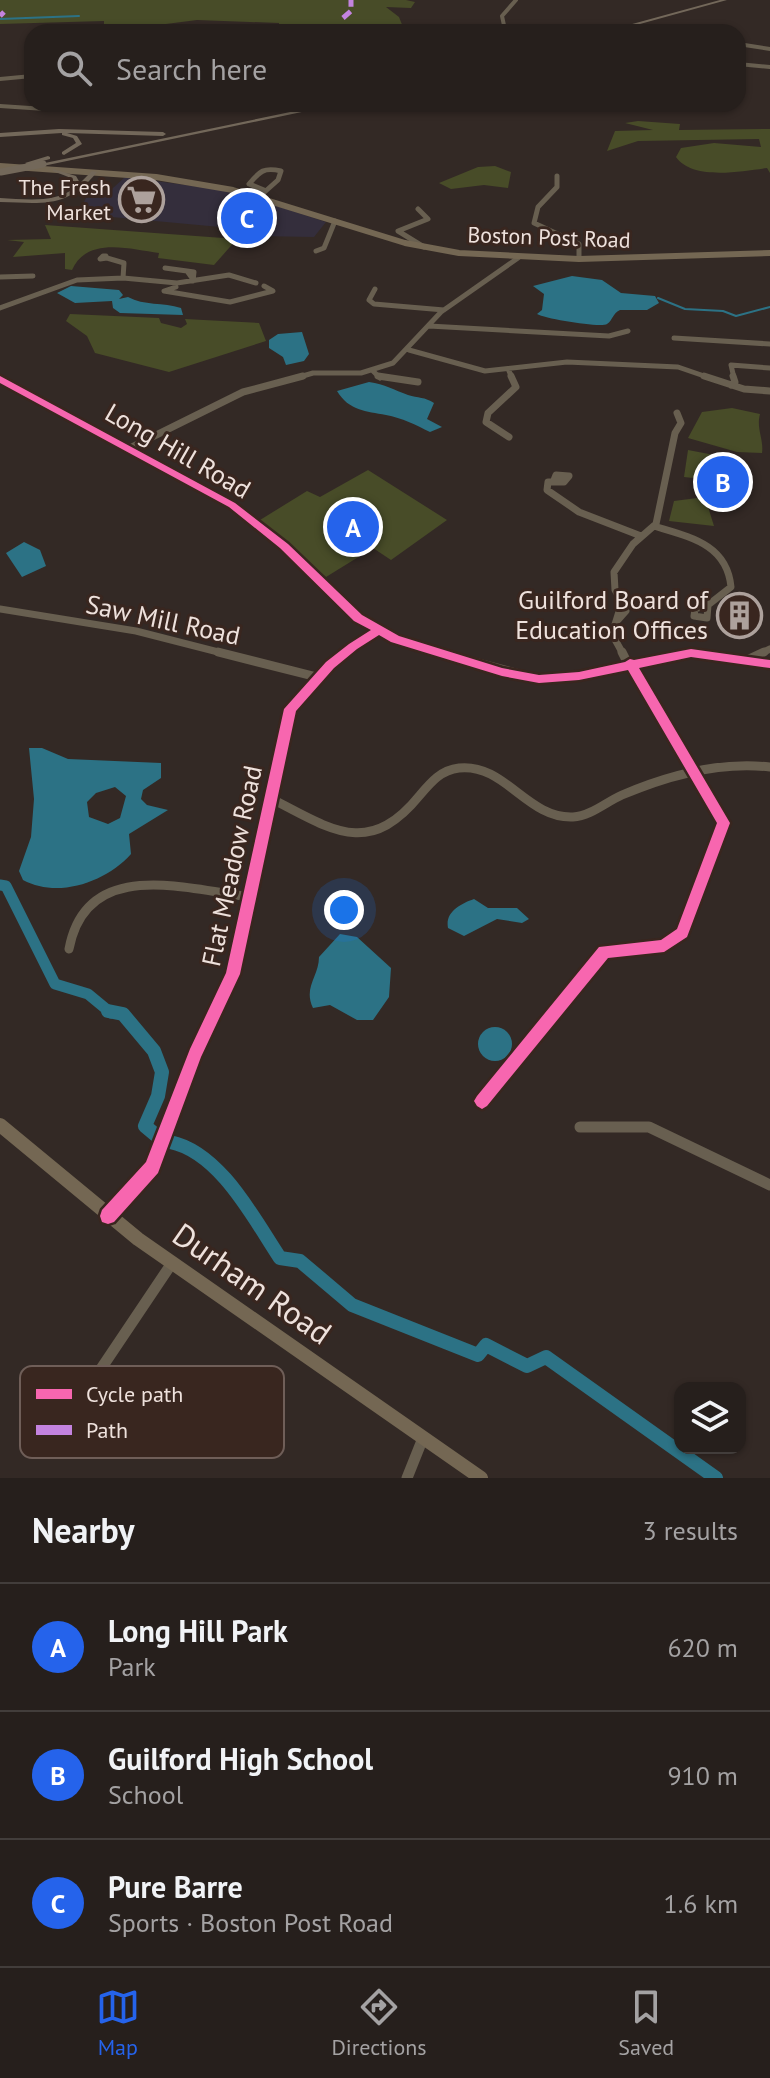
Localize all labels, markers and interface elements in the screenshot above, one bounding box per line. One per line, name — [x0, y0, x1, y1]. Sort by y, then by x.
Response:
search box — [24, 24, 746, 112]
icon: search — [52, 46, 96, 90]
text: Search here — [116, 49, 267, 88]
place label: The Fresh Market — [18, 173, 112, 226]
supermarket icon: The Fresh Market — [118, 176, 166, 224]
pin: C — [221, 188, 273, 248]
street label: Boston Post Road — [467, 220, 631, 254]
street label: Long Hill Road — [100, 396, 257, 506]
pin: B — [697, 452, 749, 512]
pin: A — [327, 497, 379, 557]
place label: Guilford Board of Education Offices — [515, 583, 710, 646]
street label: Saw Mill Road — [83, 587, 243, 652]
building icon: Guilford Board of Education Offices — [715, 591, 763, 639]
street label: Flat Meadow Road — [194, 762, 269, 969]
your location — [324, 890, 364, 930]
street label: Durham Road — [165, 1213, 340, 1353]
legend — [20, 1366, 284, 1458]
text: Cycle path — [86, 1380, 183, 1408]
map controls — [674, 1382, 746, 1454]
button: layers — [674, 1382, 746, 1454]
text: Path — [86, 1416, 128, 1444]
text: Nearby — [32, 1508, 134, 1552]
text: 3 results — [643, 1514, 738, 1547]
text: Long Hill Park — [108, 1611, 288, 1650]
text: A — [50, 1631, 66, 1664]
text: 620 m — [667, 1631, 738, 1664]
text: Park — [108, 1650, 156, 1683]
text: Guilford High School — [108, 1739, 373, 1778]
text: B — [50, 1759, 66, 1792]
text: 910 m — [667, 1759, 738, 1792]
text: School — [108, 1778, 183, 1811]
text: Pure Barre — [108, 1867, 243, 1906]
text: C — [51, 1887, 65, 1920]
text: 1.6 km — [664, 1887, 738, 1920]
text: Sports · Boston Post Road — [108, 1906, 393, 1939]
tab: Map — [96, 1985, 140, 2061]
tab: Directions — [331, 1985, 427, 2061]
tab: Saved — [618, 1985, 674, 2061]

